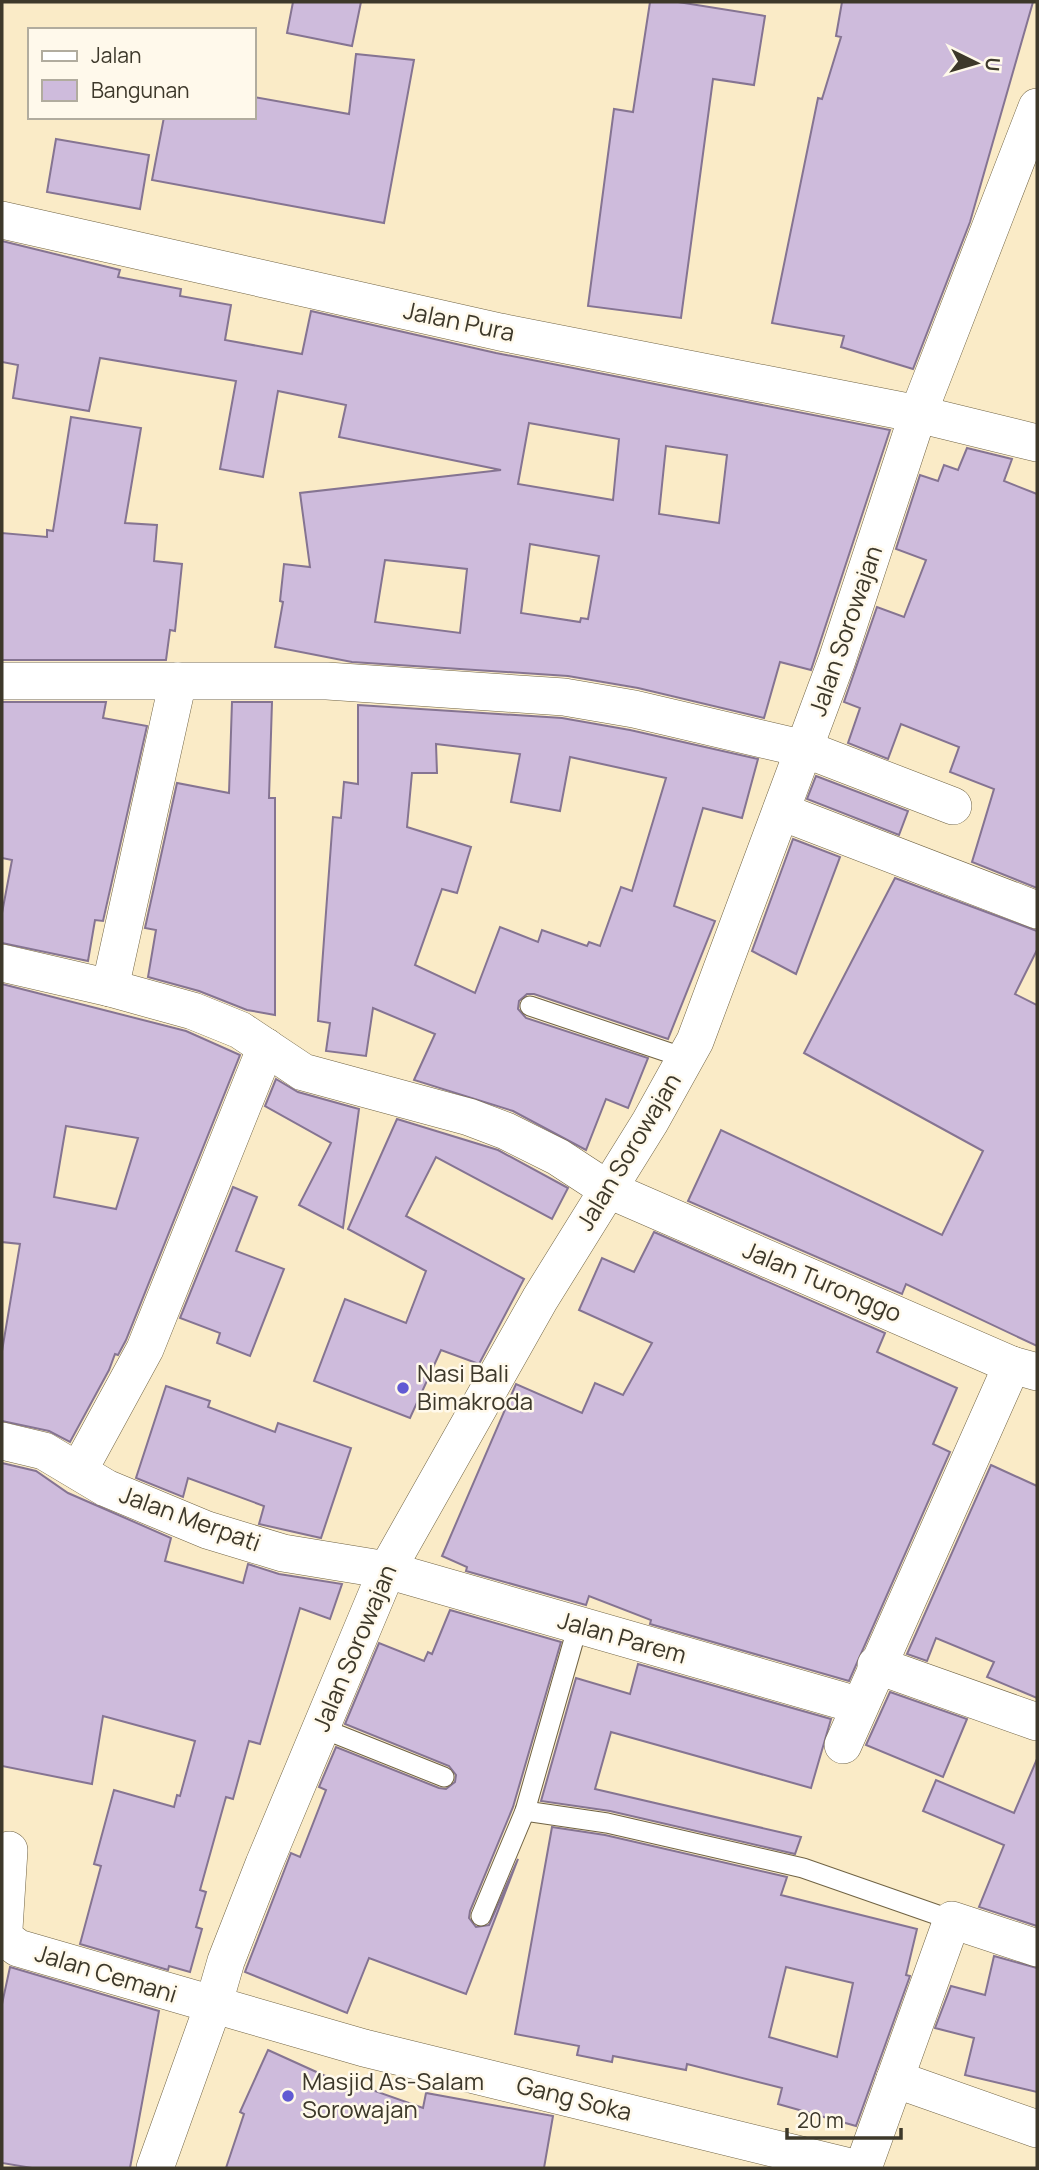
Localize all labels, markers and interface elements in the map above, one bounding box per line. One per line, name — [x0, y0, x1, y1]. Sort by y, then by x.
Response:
legend — [28, 28, 256, 119]
north arrow — [941, 28, 1011, 98]
text: Jalan — [91, 41, 141, 69]
text: U — [979, 57, 1006, 72]
text: Bangunan — [91, 76, 190, 104]
street label: Jalan Pura — [401, 293, 518, 348]
street label: Jalan Sorowajan — [800, 541, 889, 720]
street label: Jalan Sorowajan — [568, 1066, 688, 1236]
street label: Jalan Turonggo — [738, 1232, 907, 1329]
place label: Nasi Bali Bimakroda — [417, 1356, 533, 1417]
marker: Nasi Bali Bimakroda — [395, 1380, 411, 1396]
street label: Jalan Merpati — [115, 1477, 266, 1558]
street label: Jalan Sorowajan — [304, 1559, 404, 1736]
street label: Jalan Parem — [554, 1602, 690, 1671]
street label: Jalan Cemani — [31, 1935, 181, 2010]
place label: Masjid As-Salam Sorowajan — [302, 2064, 484, 2125]
street label: Gang Soka — [513, 2067, 635, 2128]
marker: Masjid As-Salam Sorowajan — [280, 2088, 296, 2104]
scale bar — [787, 2096, 901, 2140]
text: 20 m — [797, 2106, 844, 2134]

